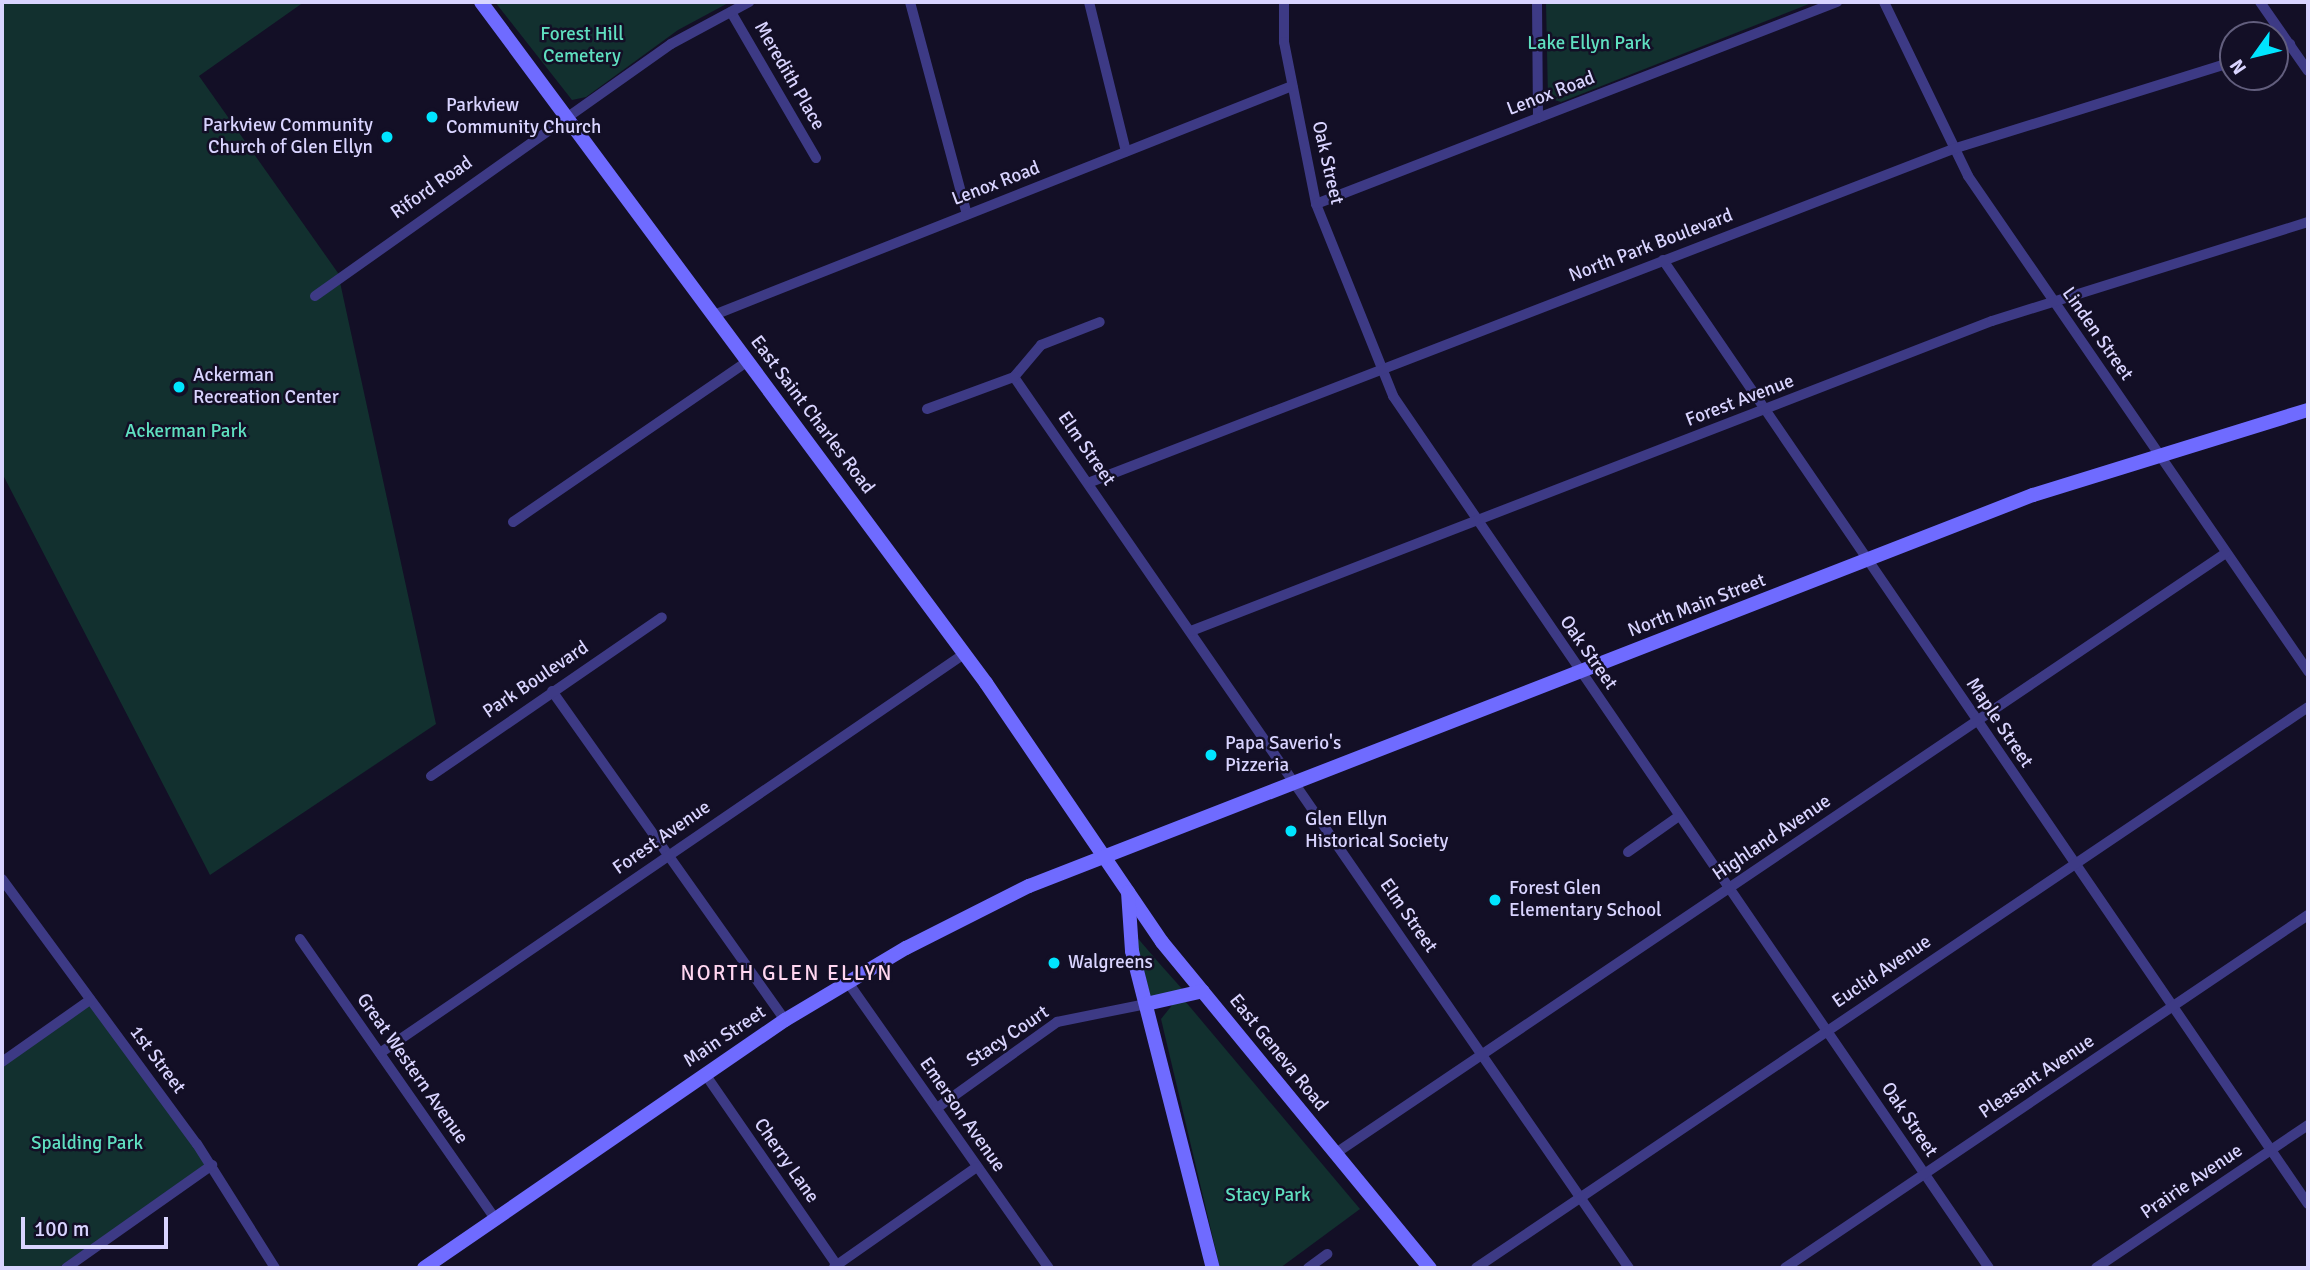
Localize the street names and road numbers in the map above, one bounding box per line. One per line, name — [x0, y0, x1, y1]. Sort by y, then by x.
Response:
street label: Meredith Place — [749, 18, 829, 134]
street label: Lenox Road — [1504, 67, 1598, 121]
street label: Oak Street — [1306, 119, 1348, 207]
street label: Riford Road — [387, 152, 477, 224]
street label: Lenox Road — [949, 157, 1043, 211]
street label: North Park Boulevard — [1566, 204, 1736, 288]
street label: Linden Street — [2056, 283, 2138, 385]
street label: East Saint Charles Road — [745, 331, 879, 499]
street label: Forest Avenue — [1683, 370, 1797, 432]
street label: Elm Street — [1052, 408, 1120, 490]
street label: North Main Street — [1625, 569, 1769, 643]
street label: Oak Street — [1554, 612, 1622, 694]
street label: Park Boulevard — [479, 636, 593, 724]
street label: Maple Street — [1961, 674, 2037, 772]
street label: Highland Avenue — [1709, 790, 1835, 886]
street label: Forest Avenue — [609, 796, 715, 880]
street label: Elm Street — [1374, 875, 1442, 957]
street label: Euclid Avenue — [1828, 931, 1936, 1013]
street label: Great Western Avenue — [351, 989, 473, 1149]
street label: East Geneva Road — [1224, 990, 1332, 1116]
street label: Main Street — [680, 1001, 770, 1073]
street label: Stacy Court — [962, 1001, 1054, 1073]
street label: 1st Street — [124, 1022, 190, 1098]
street label: Pleasant Avenue — [1975, 1030, 2099, 1124]
street label: Emerson Avenue — [914, 1053, 1010, 1177]
street label: Oak Street — [1876, 1078, 1942, 1162]
street label: Cherry Lane — [749, 1114, 823, 1208]
street label: Prairie Avenue — [2137, 1140, 2247, 1224]

